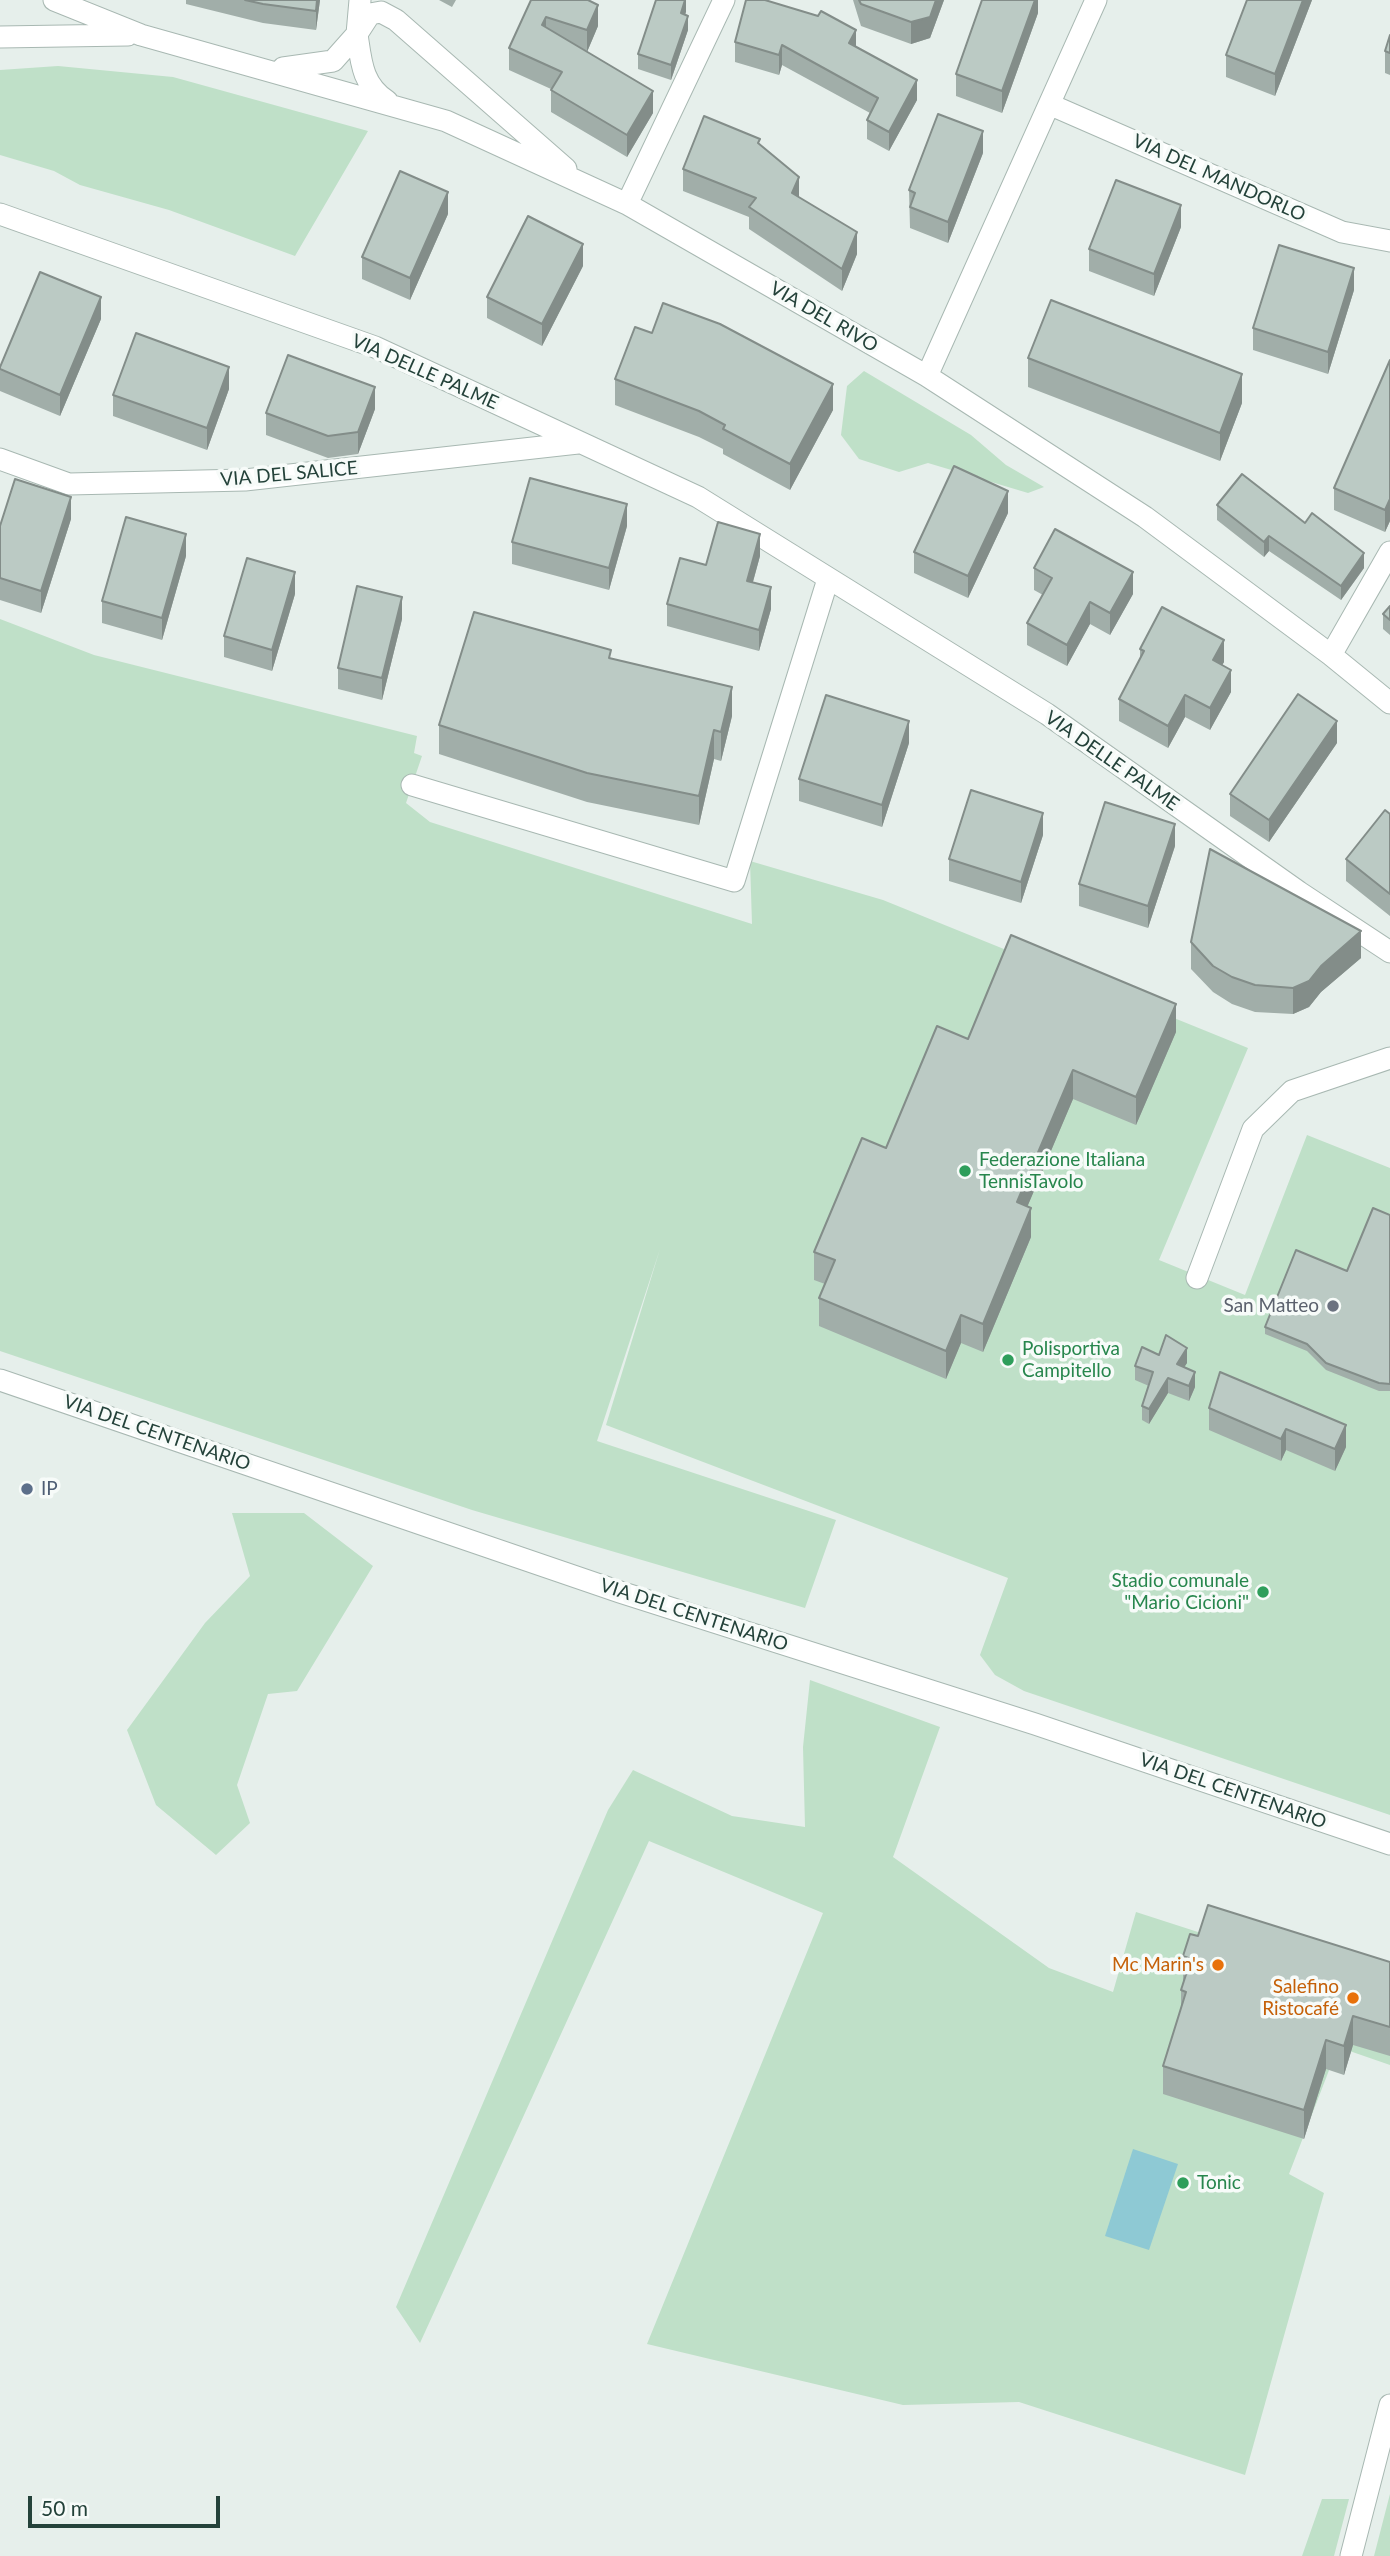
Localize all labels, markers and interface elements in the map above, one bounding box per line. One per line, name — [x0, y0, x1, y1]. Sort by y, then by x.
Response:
street label: VIA DEL MANDORLO — [1129, 130, 1309, 226]
street label: VIA DEL RIVO — [766, 277, 882, 357]
street label: VIA DELLE PALME — [348, 329, 502, 415]
street label: VIA DEL SALICE — [219, 457, 359, 491]
street label: VIA DELLE PALME — [1041, 706, 1183, 816]
place label: Federazione Italiana TennisTavolo — [979, 1149, 1145, 1193]
marker: Federazione Italiana TennisTavolo — [957, 1163, 973, 1179]
place label: San Matteo — [1224, 1295, 1319, 1317]
marker: San Matteo — [1325, 1298, 1341, 1314]
place label: Polisportiva Campitello — [1022, 1338, 1120, 1382]
marker: Polisportiva Campitello — [1000, 1352, 1016, 1368]
street label: VIA DEL CENTENARIO — [61, 1390, 253, 1476]
place label: IP — [41, 1478, 58, 1500]
marker: IP — [19, 1481, 35, 1497]
place label: Stadio comunale "Mario Cicioni" — [1112, 1570, 1249, 1614]
street label: VIA DEL CENTENARIO — [597, 1574, 791, 1656]
marker: Stadio comunale "Mario Cicioni" — [1255, 1584, 1271, 1600]
street label: VIA DEL CENTENARIO — [1137, 1748, 1329, 1834]
place label: Mc Marin's — [1112, 1954, 1204, 1976]
marker: Mc Marin's — [1210, 1957, 1226, 1973]
place label: Salefino Ristocafé — [1262, 1976, 1339, 2020]
marker: Salefino Ristocafé — [1345, 1990, 1361, 2006]
place label: Tonic — [1197, 2172, 1241, 2194]
marker: Tonic — [1175, 2175, 1191, 2191]
scale bar — [32, 2482, 224, 2526]
text: 50 m — [41, 2495, 88, 2520]

